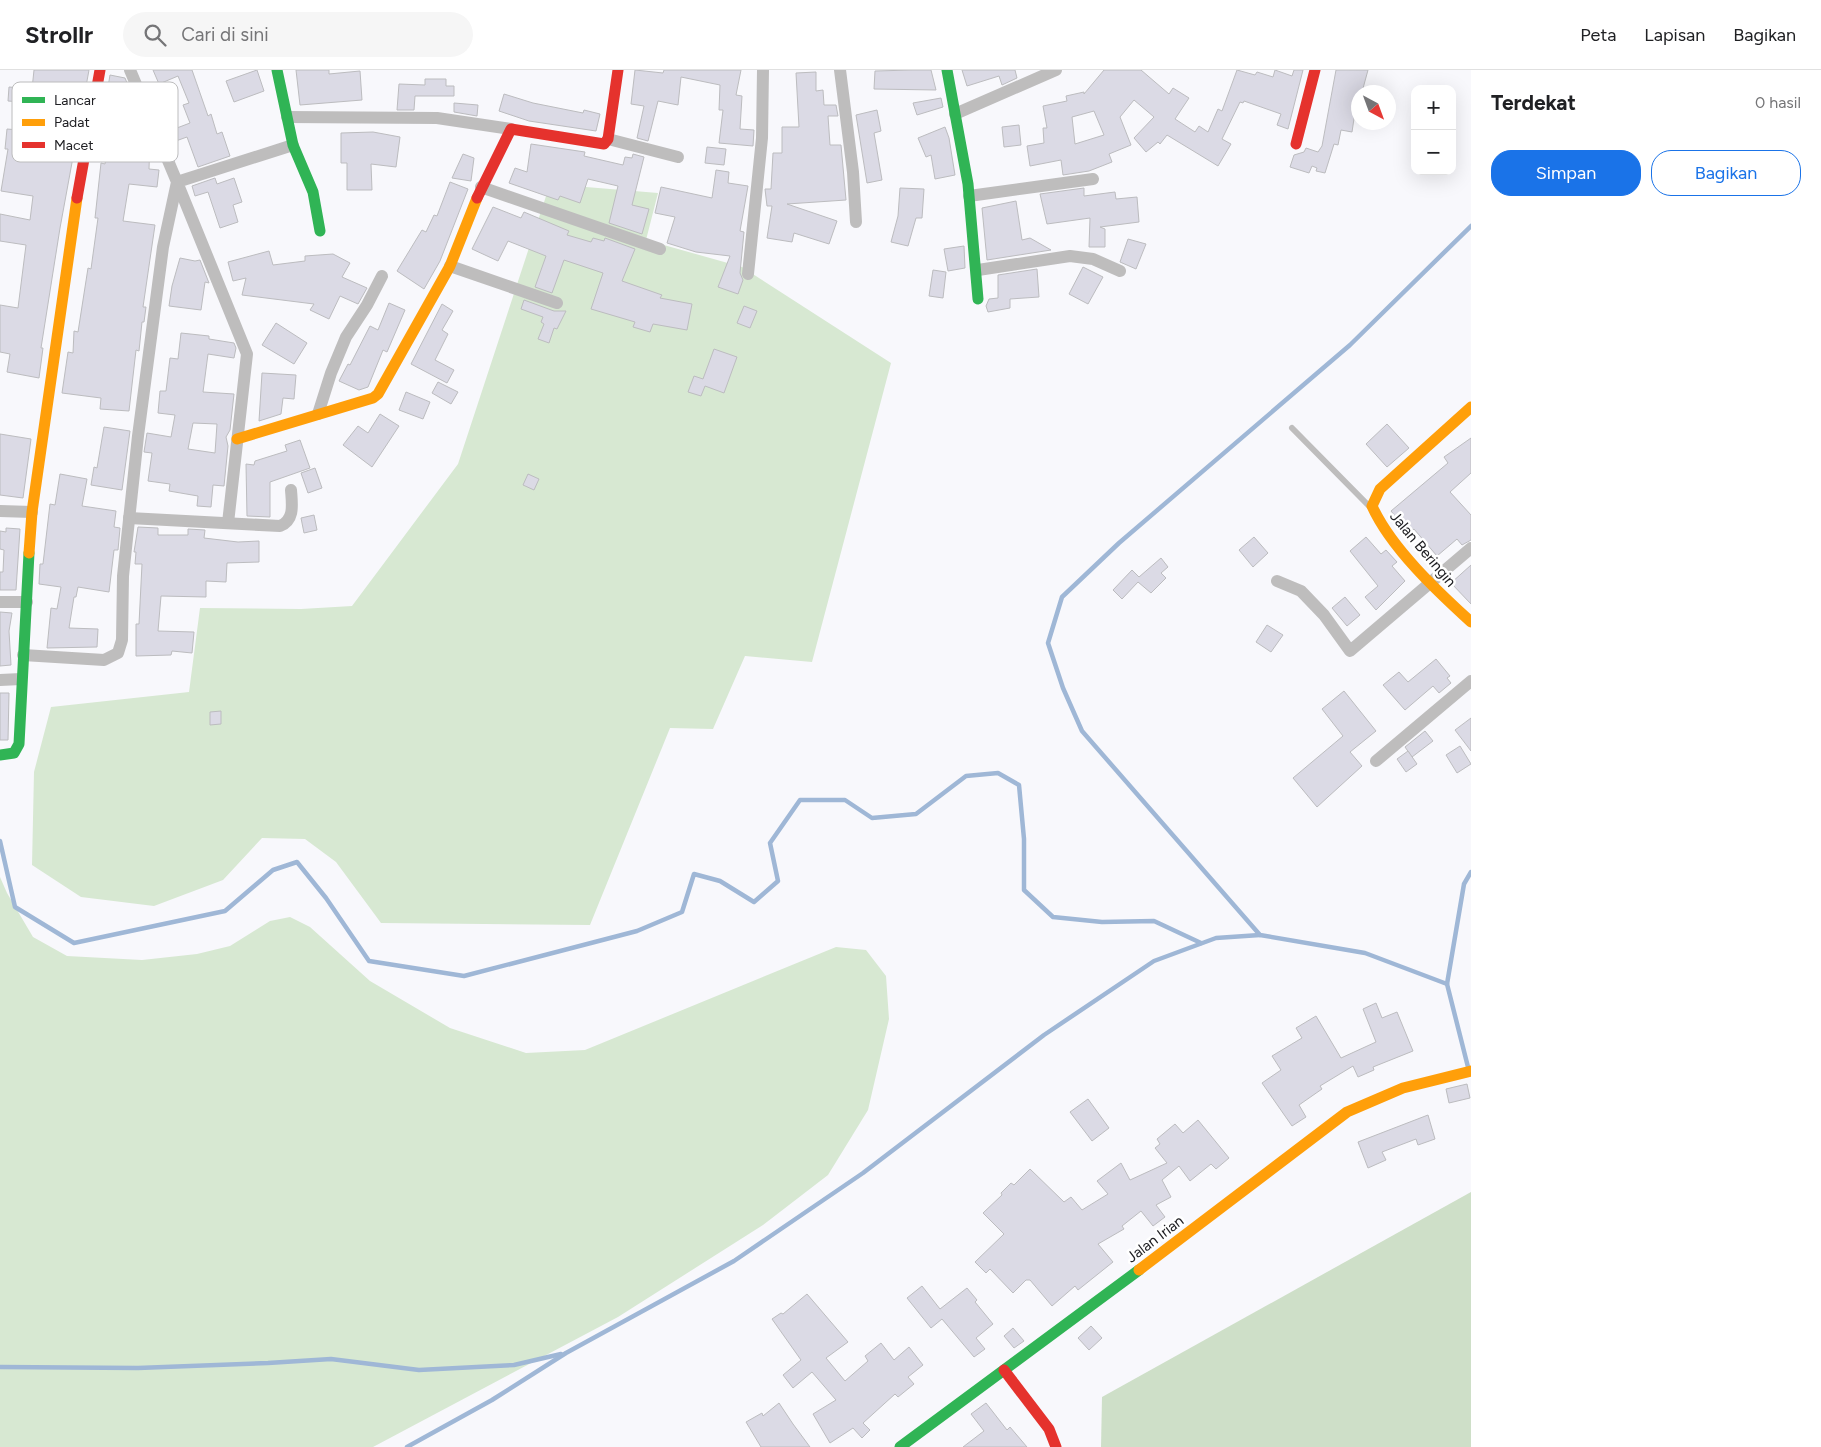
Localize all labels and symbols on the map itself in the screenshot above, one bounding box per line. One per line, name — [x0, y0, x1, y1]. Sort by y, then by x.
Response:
legend — [12, 82, 178, 162]
north arrow — [1351, 85, 1396, 130]
text: Lancar — [54, 92, 96, 109]
text: Padat — [54, 114, 90, 131]
text: Macet — [54, 137, 94, 154]
street label: Jalan Beringin — [1386, 507, 1460, 591]
street label: Jalan Irian — [1123, 1212, 1187, 1266]

